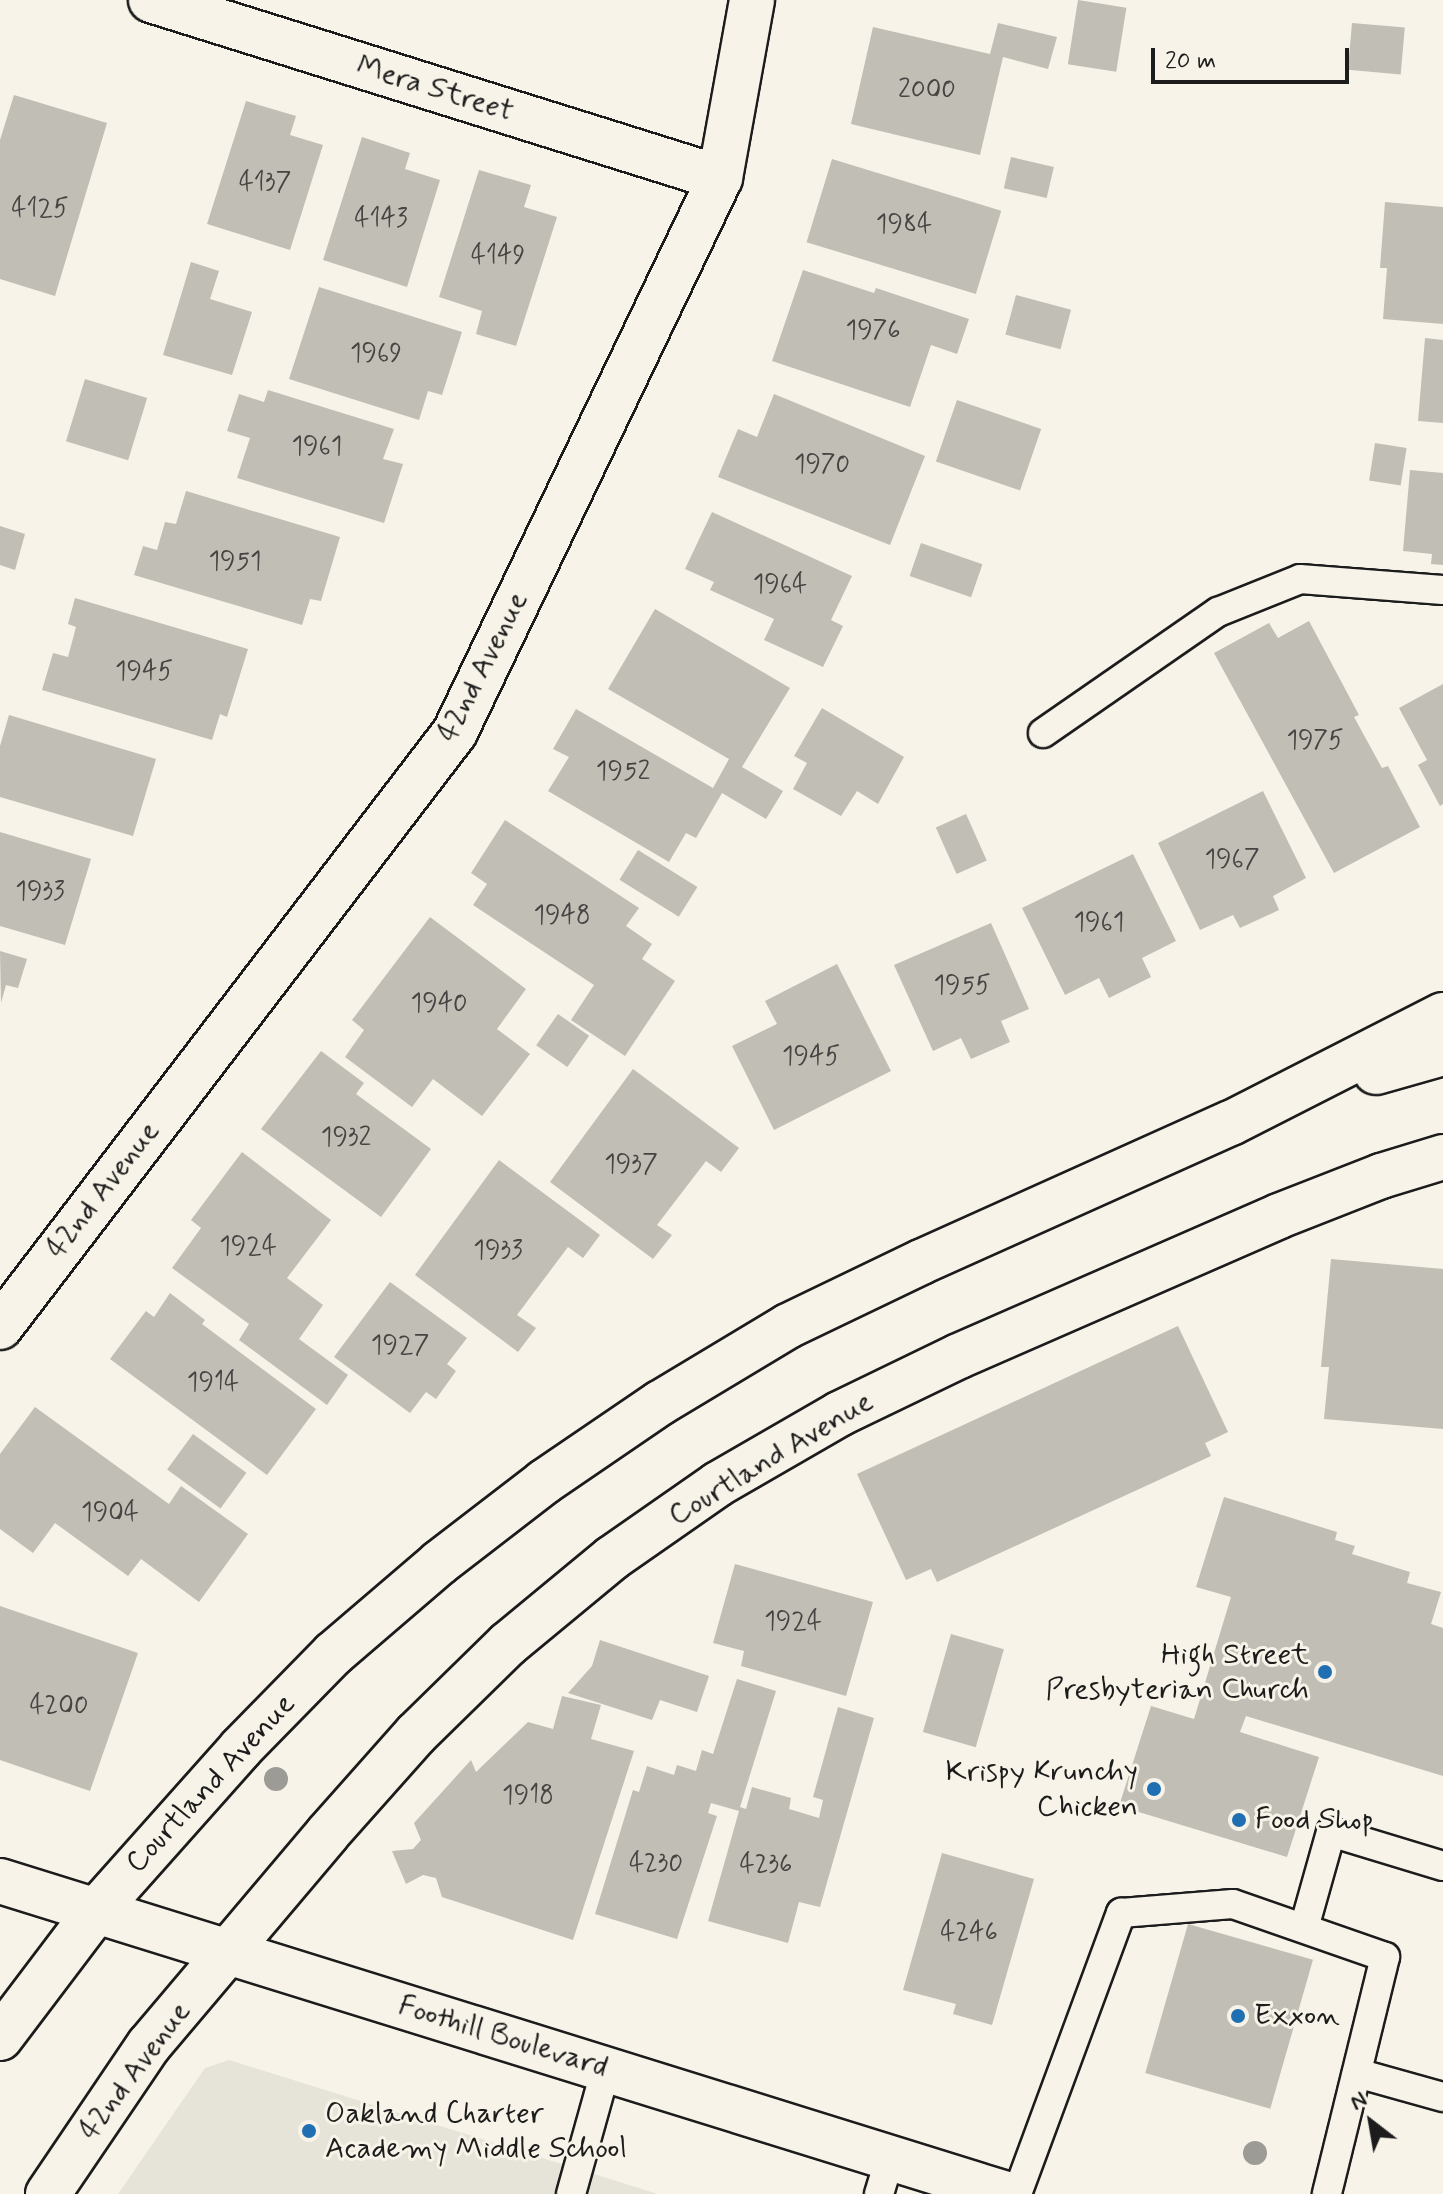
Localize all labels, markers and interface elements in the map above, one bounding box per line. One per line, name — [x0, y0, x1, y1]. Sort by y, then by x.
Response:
scale bar — [1155, 32, 1353, 82]
text: 20 m — [1165, 46, 1216, 77]
street label: Mera Street — [353, 48, 517, 130]
house number: 2000 — [898, 75, 956, 107]
house number: 4137 — [239, 168, 291, 200]
house number: 4125 — [11, 194, 69, 226]
house number: 4143 — [354, 204, 408, 236]
house number: 1984 — [876, 210, 932, 242]
house number: 4149 — [471, 241, 525, 273]
house number: 1976 — [846, 316, 900, 348]
house number: 1969 — [350, 339, 402, 371]
house number: 1961 — [292, 432, 342, 464]
house number: 1970 — [794, 450, 850, 482]
house number: 1951 — [208, 547, 262, 579]
house number: 1964 — [753, 570, 807, 602]
street label: 42nd Avenue — [429, 585, 537, 749]
house number: 1945 — [115, 657, 173, 689]
house number: 1975 — [1286, 726, 1344, 758]
house number: 1952 — [596, 757, 650, 789]
house number: 1967 — [1204, 845, 1260, 877]
house number: 1933 — [15, 877, 65, 909]
house number: 1948 — [533, 901, 591, 933]
house number: 1961 — [1074, 908, 1124, 940]
house number: 1955 — [933, 971, 991, 1003]
house number: 1940 — [411, 989, 467, 1021]
house number: 1945 — [782, 1042, 840, 1074]
street label: 42nd Avenue — [38, 1114, 168, 1266]
house number: 1932 — [321, 1123, 371, 1155]
house number: 1937 — [604, 1150, 658, 1182]
house number: 1924 — [219, 1232, 277, 1264]
house number: 1933 — [473, 1236, 523, 1268]
house number: 1927 — [371, 1331, 429, 1363]
house number: 1914 — [187, 1368, 239, 1400]
street label: Courtland Avenue — [662, 1384, 880, 1534]
house number: 1904 — [81, 1498, 139, 1530]
house number: 1924 — [764, 1607, 822, 1639]
place label: High Street Presbyterian Church — [1039, 1637, 1309, 1708]
marker: High Street Presbyterian Church — [1316, 1663, 1334, 1681]
street label: Courtland Avenue — [119, 1687, 303, 1881]
house number: 4200 — [29, 1691, 89, 1723]
place label: Krispy Krunchy Chicken — [936, 1754, 1138, 1824]
marker: Krispy Krunchy Chicken — [1145, 1780, 1163, 1798]
house number: 1918 — [502, 1781, 554, 1813]
place label: Food Shop — [1255, 1802, 1373, 1838]
marker: Food Shop — [1230, 1811, 1248, 1829]
house number: 4230 — [629, 1849, 683, 1881]
house number: 4236 — [740, 1850, 792, 1882]
house number: 4246 — [940, 1918, 998, 1950]
street label: Foothill Boulevard — [395, 1988, 611, 2086]
street label: 42nd Avenue — [71, 1994, 199, 2148]
place label: Exxon — [1254, 1998, 1340, 2034]
marker: Exxon — [1229, 2007, 1247, 2025]
north arrow — [1331, 2082, 1411, 2162]
text: N — [1345, 2086, 1372, 2117]
place label: Oakland Charter Academy Middle School — [325, 2096, 627, 2166]
marker: Oakland Charter Academy Middle School — [300, 2122, 318, 2140]

